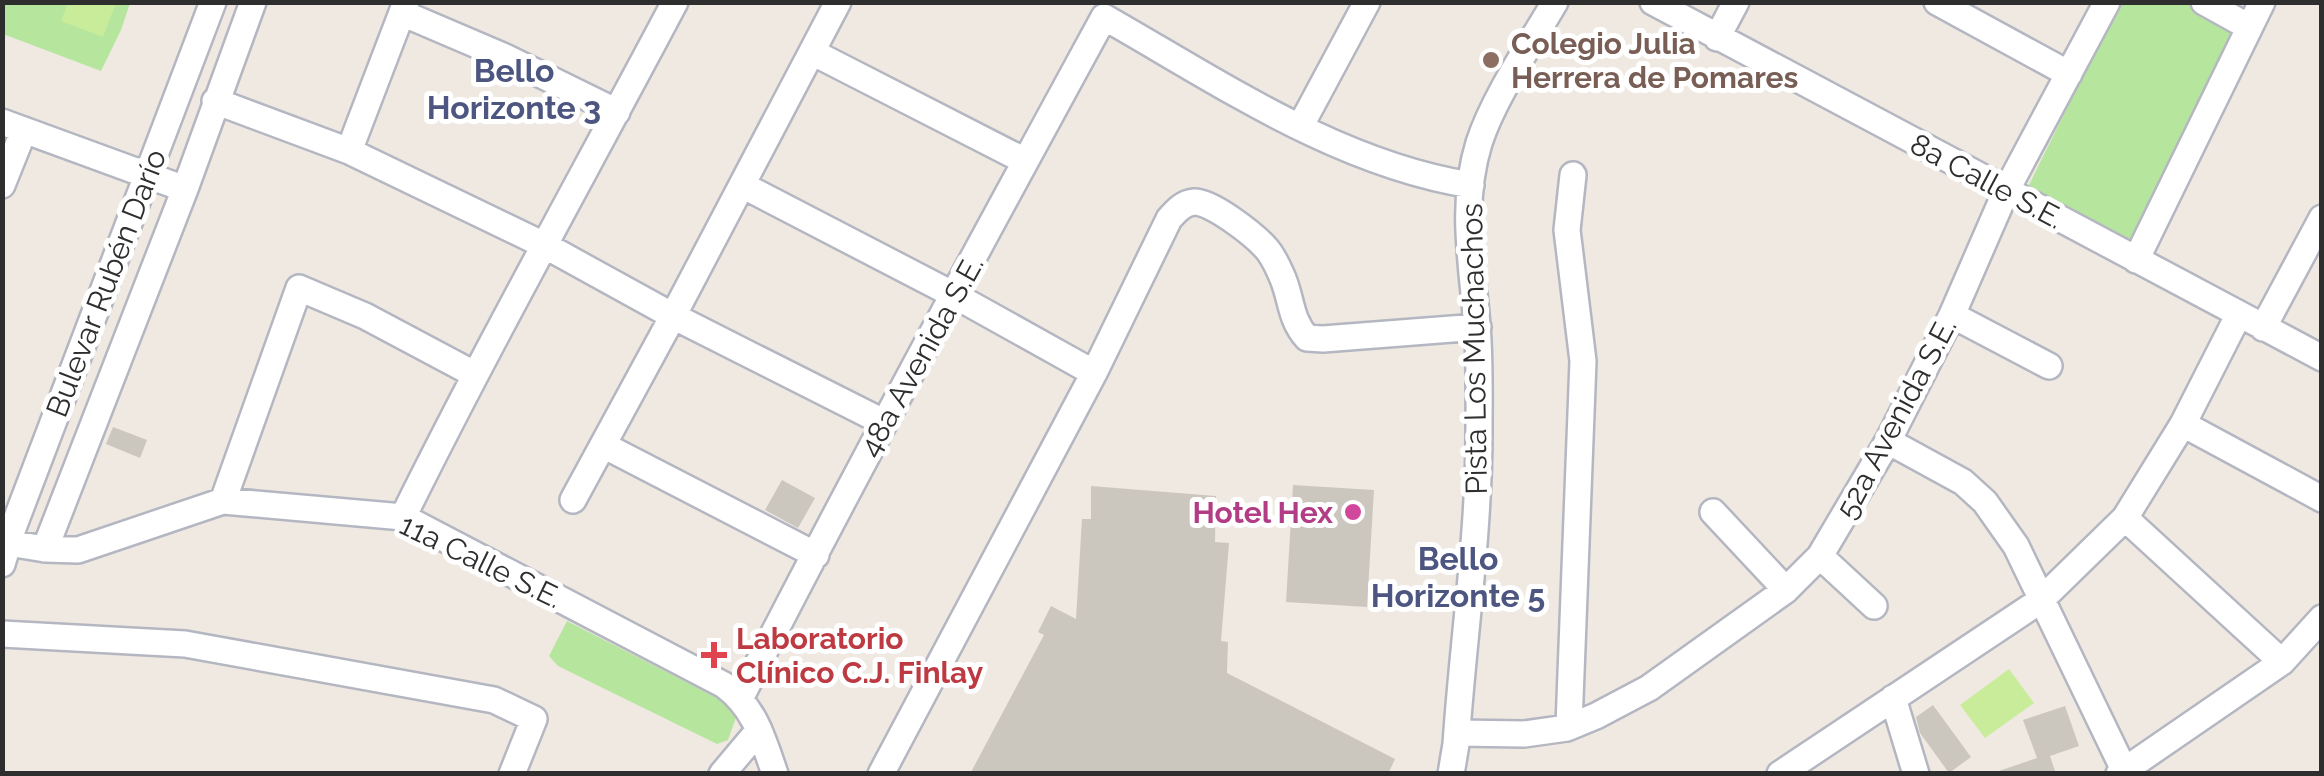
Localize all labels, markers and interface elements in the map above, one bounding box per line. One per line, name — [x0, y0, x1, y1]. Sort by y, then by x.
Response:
place label: Colegio Julia Herrera de Pomares — [1511, 26, 1798, 95]
marker: Colegio Julia Herrera de Pomares — [1480, 49, 1502, 71]
district label: Bello Horizonte 3 — [427, 52, 601, 126]
street label: 8a Calle S.E. — [1905, 126, 2069, 236]
street label: Bulevar Rubén Darío — [39, 144, 173, 422]
street label: Pista Los Muchachos — [1454, 203, 1494, 495]
street label: 48a Avenida S.E. — [851, 250, 991, 462]
street label: 52a Avenida S.E. — [1828, 312, 1964, 524]
place label: Hotel Hex — [1192, 495, 1333, 530]
marker: Hotel Hex — [1342, 501, 1364, 523]
street label: 11a Calle S.E. — [394, 507, 568, 615]
district label: Bello Horizonte 5 — [1371, 540, 1545, 614]
place label: Laboratorio Clínico C.J. Finlay — [736, 621, 984, 690]
marker: Laboratorio Clínico C.J. Finlay — [701, 642, 727, 668]

